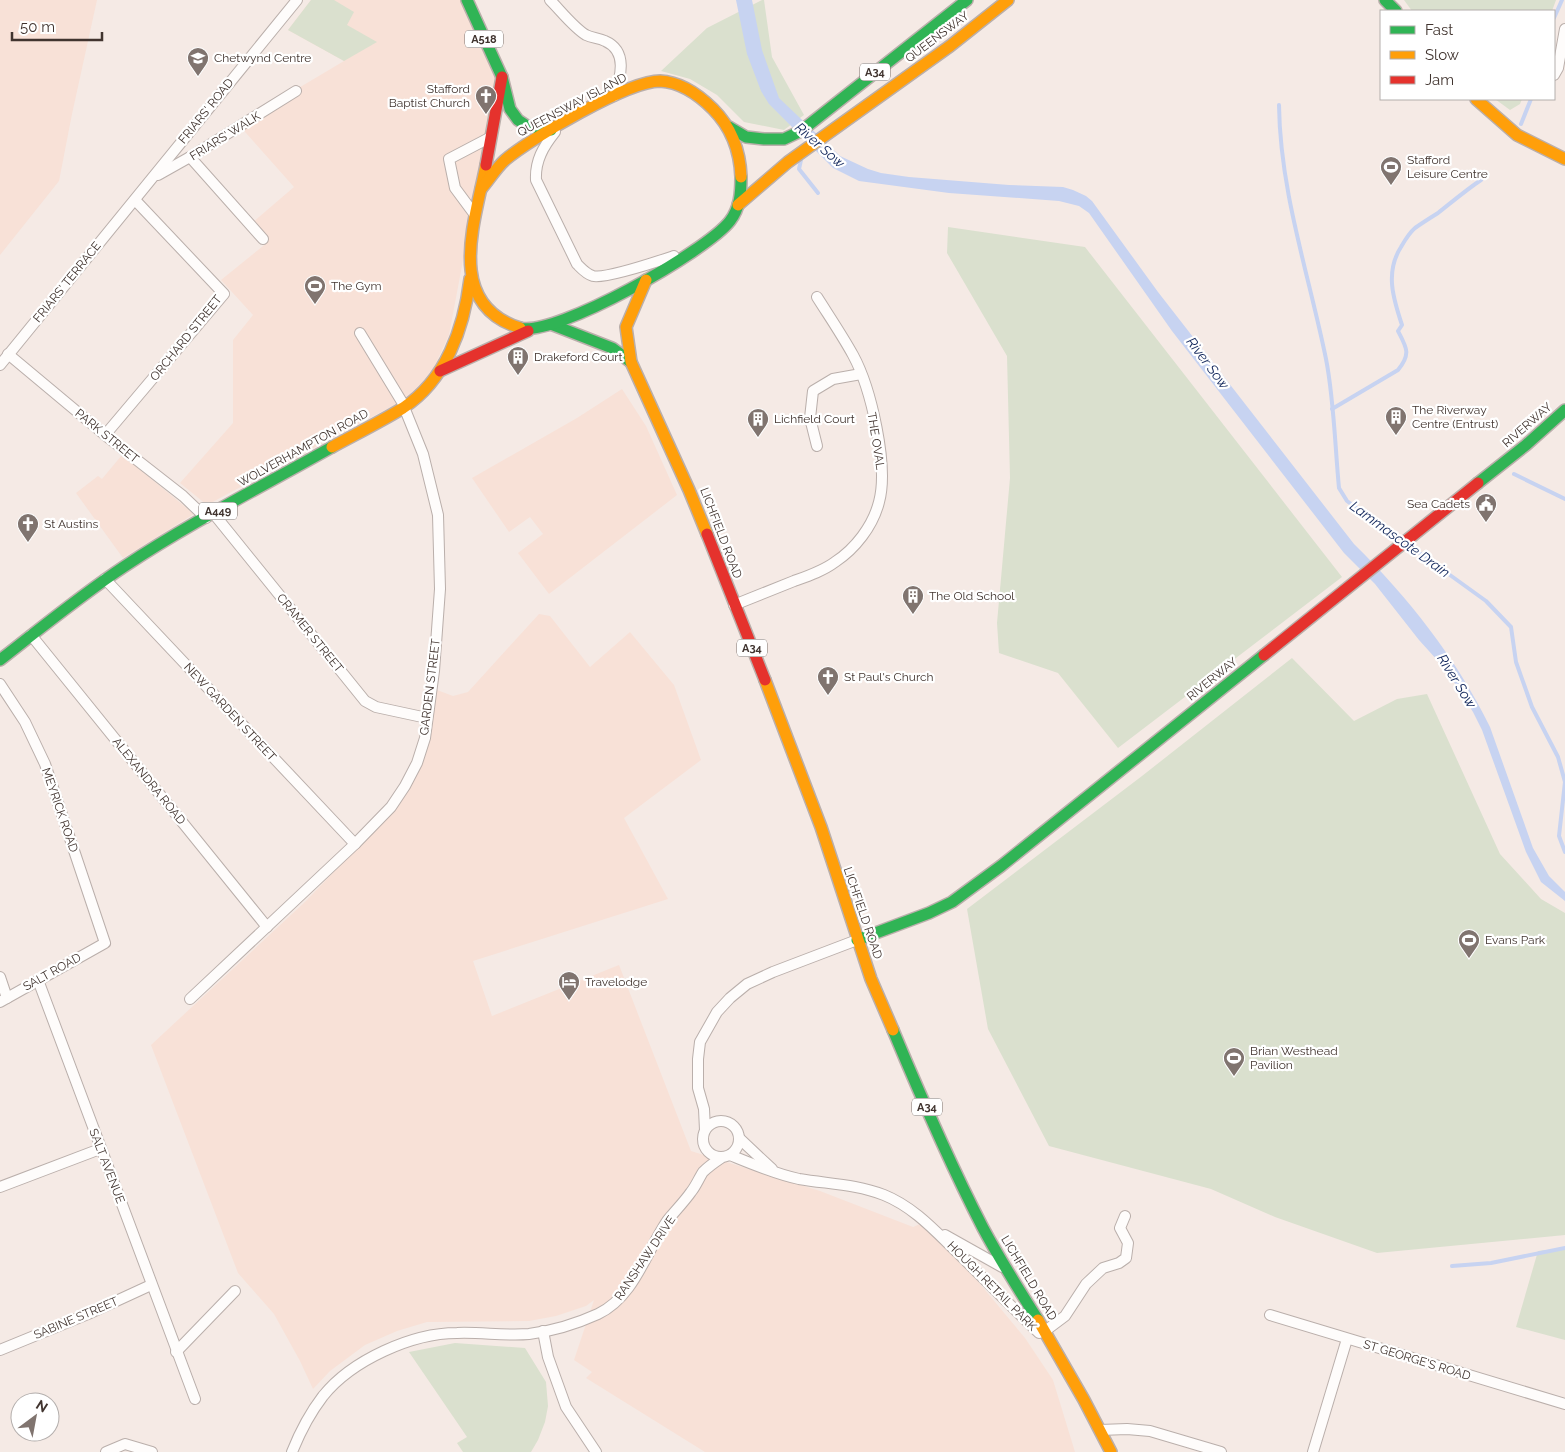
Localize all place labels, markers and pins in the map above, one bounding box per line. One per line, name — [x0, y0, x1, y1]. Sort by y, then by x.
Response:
school or university icon: Chetwynd Centre — [186, 46, 210, 77]
place label: Chetwynd Centre — [214, 51, 311, 65]
place label: Stafford Baptist Church — [389, 82, 470, 110]
church icon: Stafford Baptist Church — [474, 84, 498, 115]
place label: Stafford Leisure Centre — [1407, 153, 1488, 181]
sports icon: Stafford Leisure Centre — [1379, 155, 1403, 186]
sports icon: The Gym — [303, 274, 327, 305]
place label: The Gym — [331, 279, 381, 293]
building icon: Drakeford Court — [506, 345, 530, 376]
place label: Drakeford Court — [534, 350, 623, 364]
place label: The Riverway Centre (Entrust) — [1412, 403, 1498, 431]
building icon: The Riverway Centre (Entrust) — [1384, 405, 1408, 436]
building icon: Lichfield Court — [746, 407, 770, 438]
place label: Lichfield Court — [774, 412, 855, 426]
public building icon: Sea Cadets — [1474, 492, 1498, 523]
place label: Sea Cadets — [1407, 497, 1470, 511]
church icon: St Austins — [16, 512, 40, 543]
place label: St Austins — [44, 517, 98, 531]
building icon: The Old School — [901, 584, 925, 615]
place label: The Old School — [929, 589, 1015, 603]
church icon: St Paul's Church — [816, 665, 840, 696]
place label: St Paul's Church — [844, 670, 933, 684]
sports icon: Evans Park — [1457, 928, 1481, 959]
place label: Evans Park — [1485, 933, 1546, 947]
hotel icon: Travelodge — [557, 970, 581, 1001]
place label: Travelodge — [585, 975, 647, 989]
place label: Brian Westhead Pavilion — [1250, 1044, 1338, 1072]
sports icon: Brian Westhead Pavilion — [1222, 1046, 1246, 1077]

